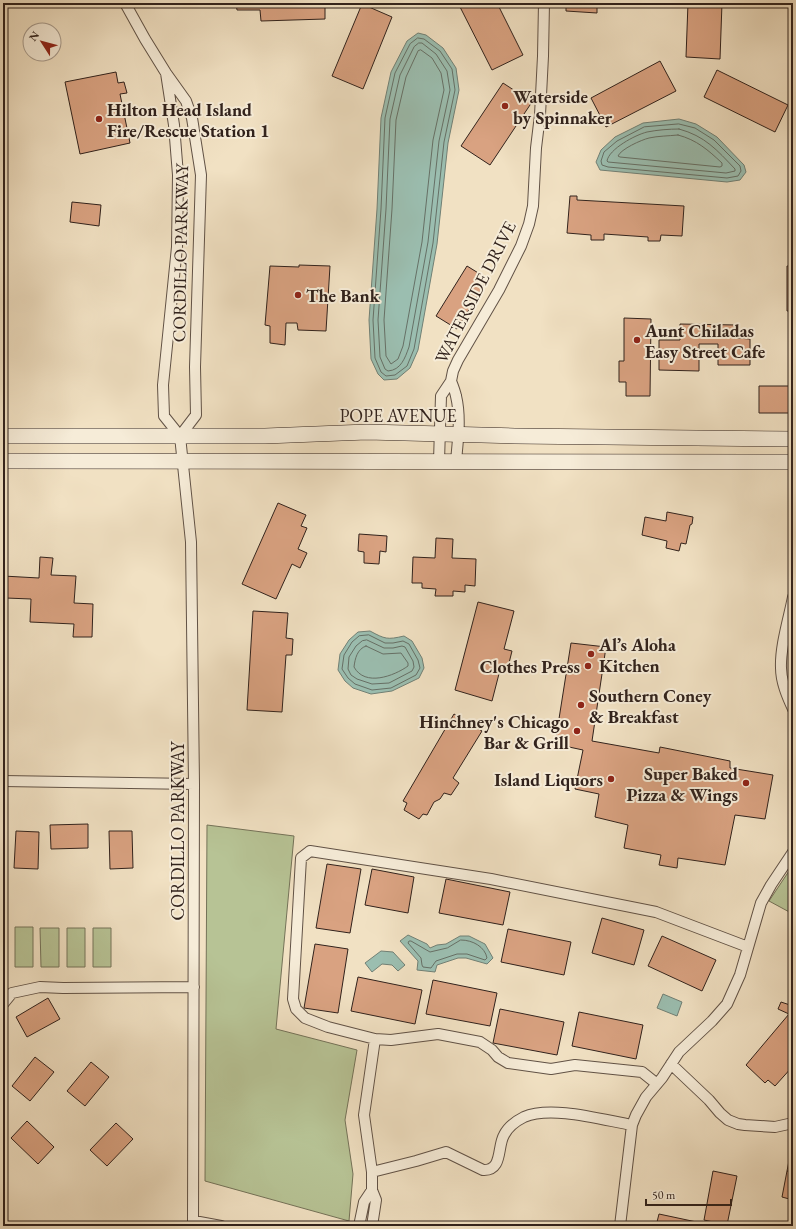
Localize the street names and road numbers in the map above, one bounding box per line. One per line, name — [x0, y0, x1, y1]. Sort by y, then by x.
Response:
street label: CORDILLO PARKWAY — [167, 162, 193, 343]
street label: WATERSIDE DRIVE — [429, 217, 521, 367]
street label: POPE AVENUE — [339, 404, 457, 427]
street label: CORDILLO PARKWAY — [166, 740, 189, 920]

